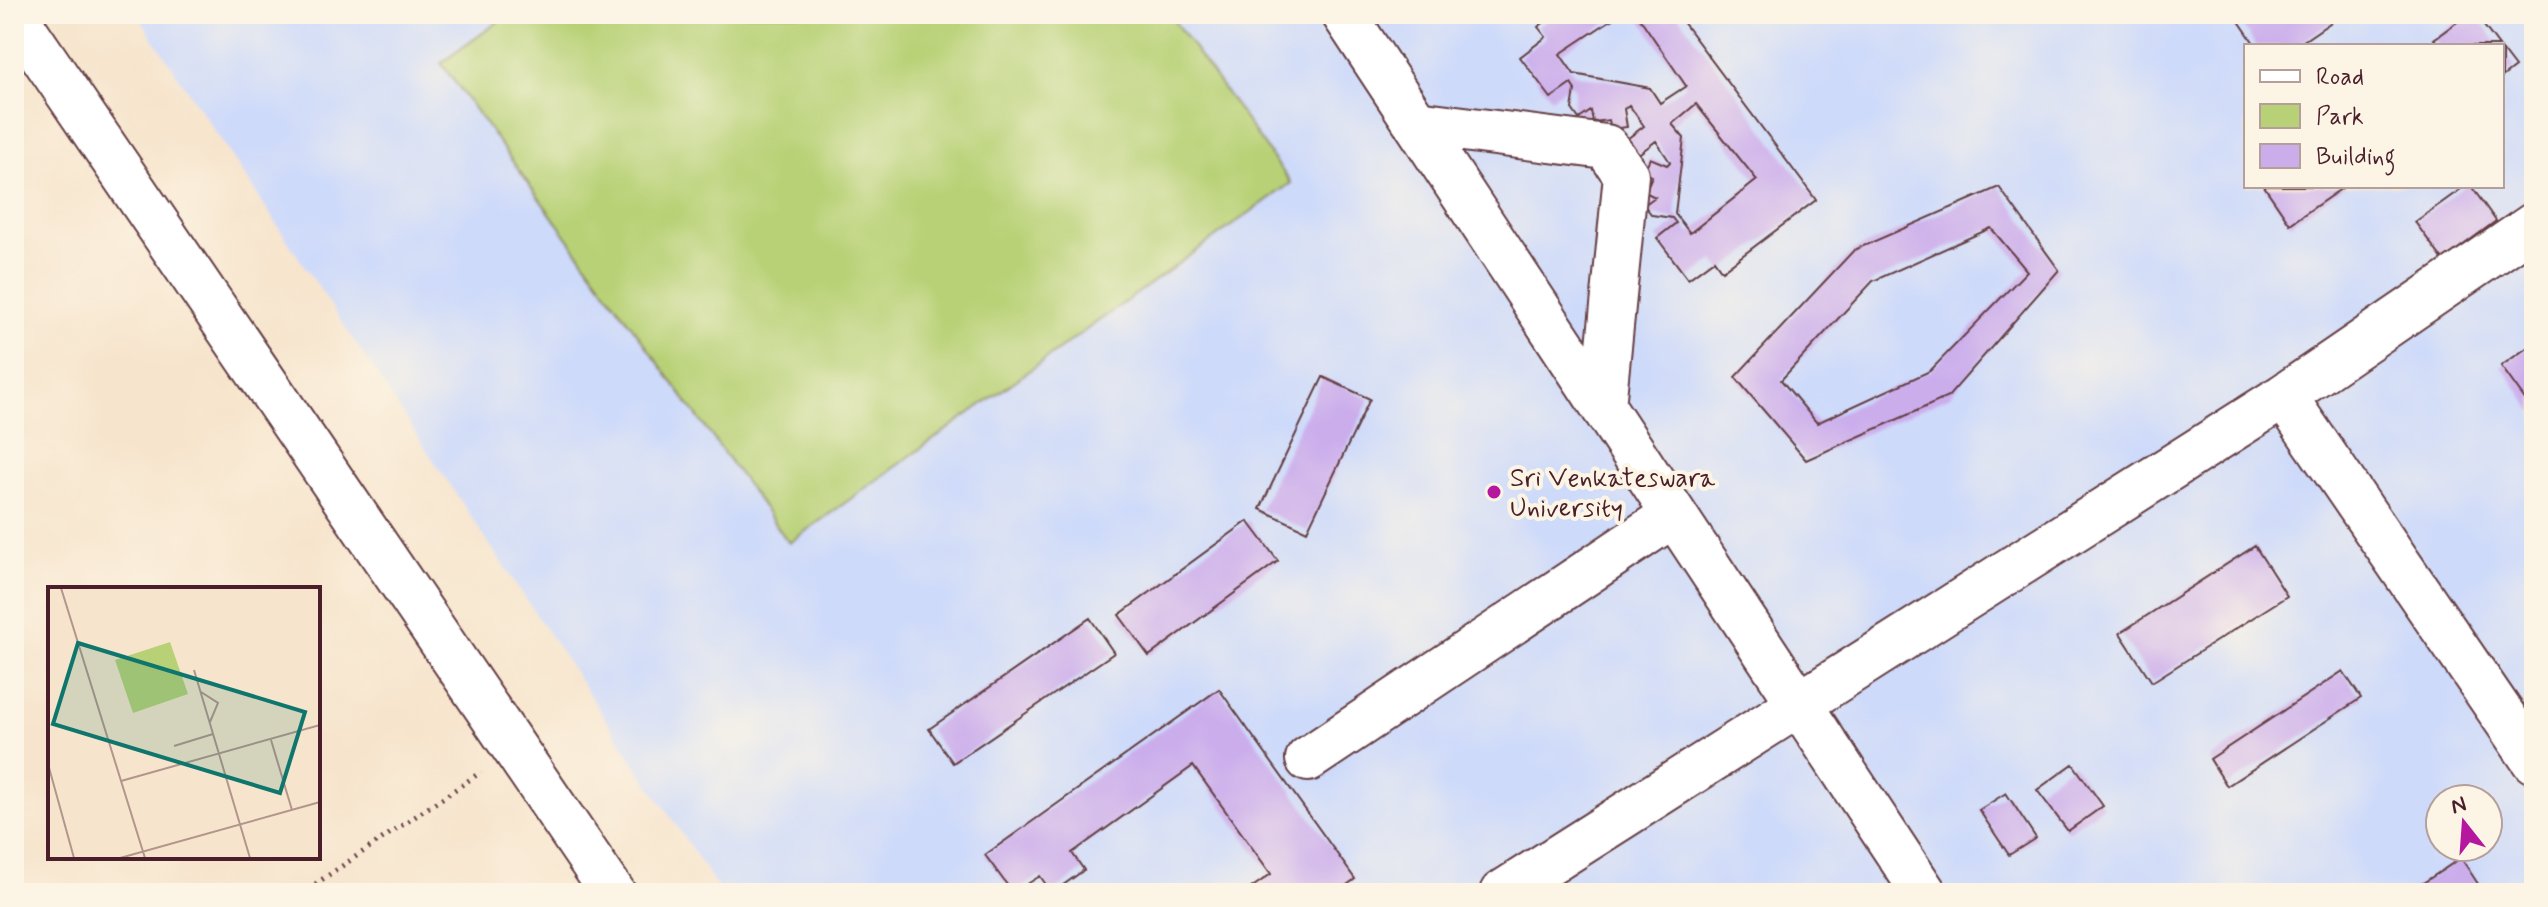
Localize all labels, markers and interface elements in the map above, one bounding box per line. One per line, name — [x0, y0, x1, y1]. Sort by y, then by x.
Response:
legend — [2244, 44, 2504, 188]
text: Road — [2316, 62, 2364, 93]
text: Park — [2316, 102, 2364, 133]
text: Building — [2316, 142, 2396, 176]
place label: Sri Venkateswara University — [1510, 462, 1715, 526]
marker: Sri Venkateswara University — [1485, 483, 1503, 501]
inset map — [48, 587, 320, 859]
north arrow — [2424, 783, 2504, 863]
text: N — [2448, 790, 2470, 821]

